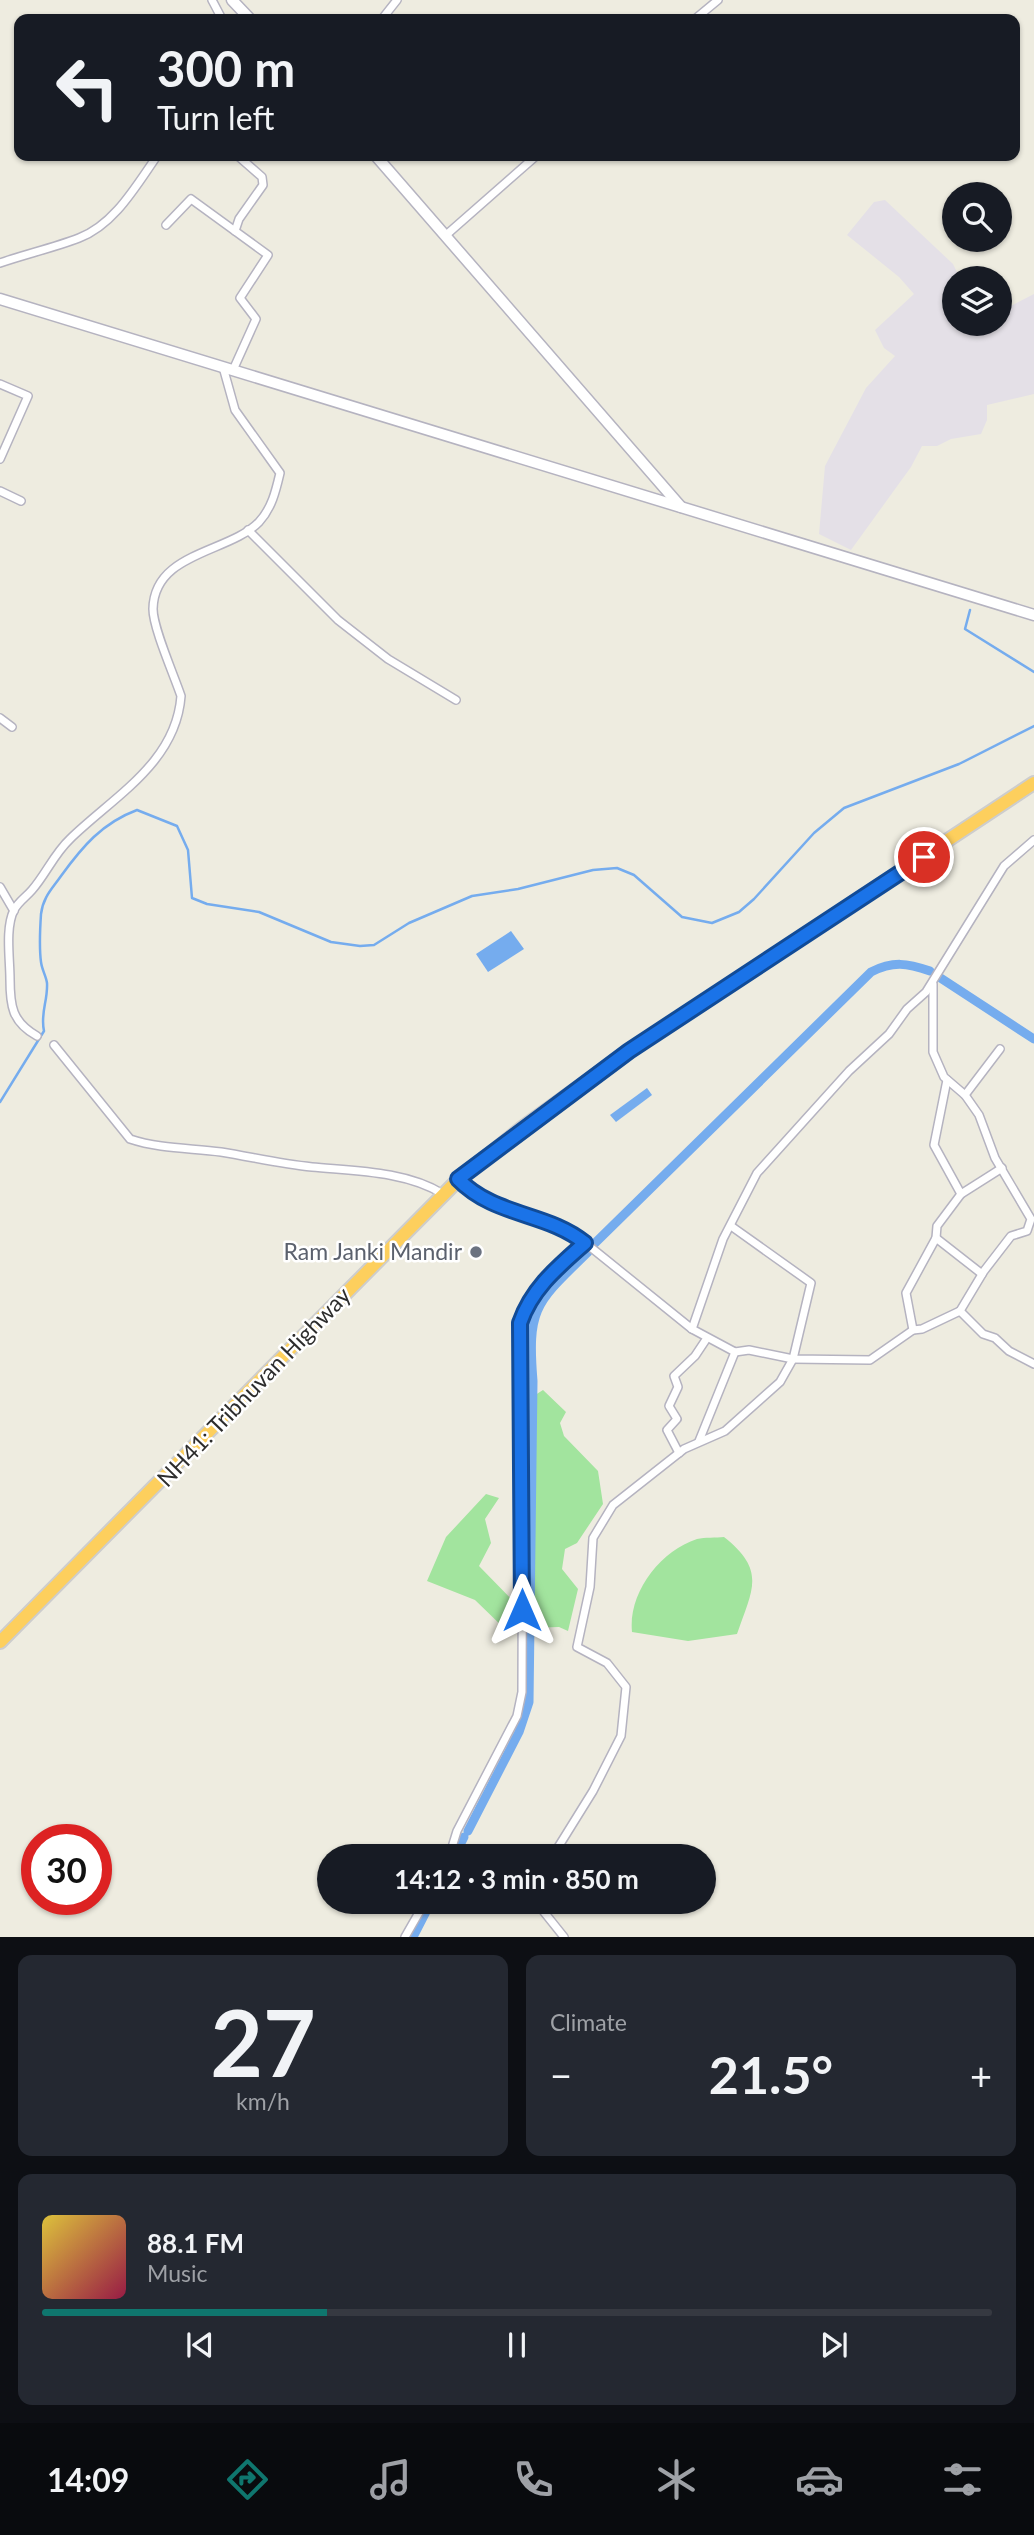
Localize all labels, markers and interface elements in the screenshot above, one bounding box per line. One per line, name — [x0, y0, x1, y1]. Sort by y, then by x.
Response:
text: 300 m — [157, 39, 295, 97]
icon: left — [42, 42, 133, 133]
text: Turn left — [157, 98, 274, 137]
map controls — [942, 182, 1012, 336]
button: search — [942, 182, 1012, 252]
button: layers — [942, 266, 1012, 336]
pin — [894, 827, 954, 887]
icon: arrive — [905, 838, 943, 876]
place label: Ram Janki Mandir — [284, 1237, 463, 1265]
marker: Ram Janki Mandir — [468, 1244, 484, 1260]
street label: NH41: Tribhuvan Highway — [151, 1281, 356, 1492]
position arrow — [485, 1573, 559, 1647]
speed limit sign: 30 — [21, 1824, 112, 1915]
text: 14:12 · 3 min · 850 m — [394, 1863, 639, 1895]
text: 27 — [210, 1987, 316, 2096]
text: Climate — [550, 2008, 627, 2036]
text: 21.5° — [709, 2043, 833, 2105]
text: − — [550, 2052, 572, 2098]
text: + — [970, 2052, 992, 2098]
text: km/h — [236, 2087, 290, 2115]
text: 88.1 FM — [147, 2227, 244, 2259]
text: Music — [147, 2259, 207, 2287]
icon: previous — [181, 2326, 219, 2364]
icon: pause — [498, 2326, 536, 2364]
icon: next — [815, 2326, 853, 2364]
icon: directions — [223, 2455, 272, 2504]
icon: music — [366, 2455, 415, 2504]
icon: phone — [509, 2455, 558, 2504]
icon: climate — [652, 2455, 701, 2504]
icon: car — [795, 2455, 844, 2504]
icon: filters — [938, 2455, 987, 2504]
text: 14:09 — [47, 2460, 129, 2499]

